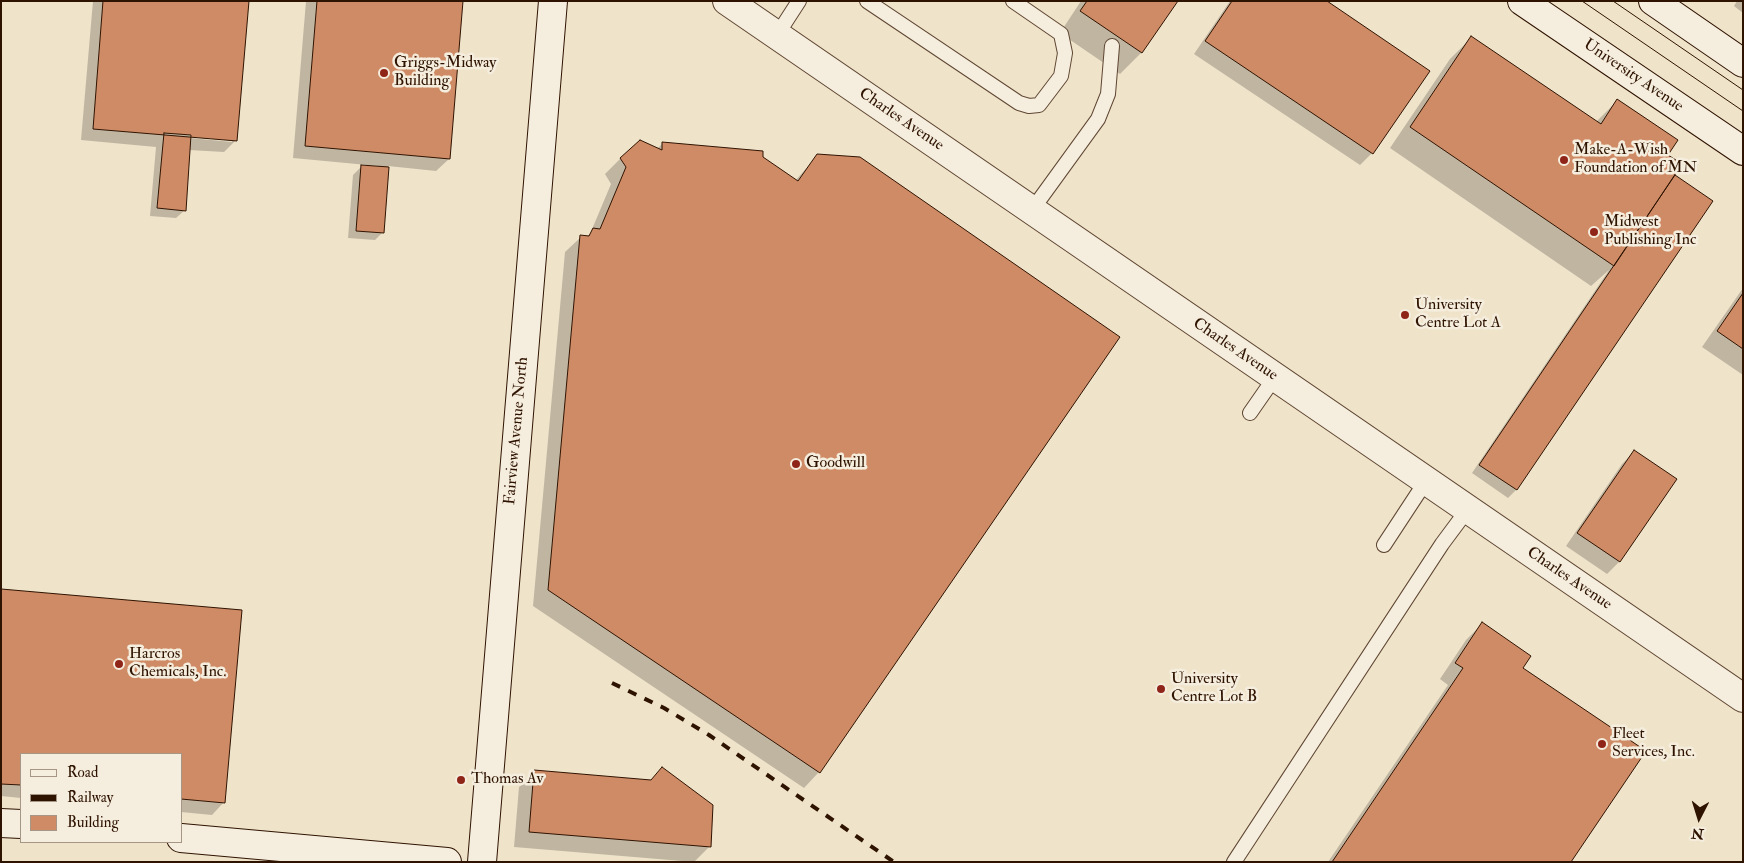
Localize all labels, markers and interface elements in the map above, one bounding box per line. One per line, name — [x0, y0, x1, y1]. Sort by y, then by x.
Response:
street label: University Avenue — [1579, 35, 1687, 117]
place label: Griggs-Midway Building — [394, 54, 496, 92]
marker: Griggs-Midway Building — [378, 67, 390, 79]
street label: Charles Avenue — [855, 85, 947, 155]
place label: Make-A-Wish Foundation of MN — [1574, 141, 1697, 179]
marker: Make-A-Wish Foundation of MN — [1558, 154, 1570, 166]
place label: Midwest Publishing Inc — [1604, 213, 1696, 251]
marker: Midwest Publishing Inc — [1588, 226, 1600, 238]
place label: University Centre Lot A — [1415, 296, 1501, 334]
marker: University Centre Lot A — [1399, 309, 1411, 321]
street label: Charles Avenue — [1189, 315, 1281, 385]
street label: Fairview Avenue North — [501, 356, 533, 506]
place label: Goodwill — [806, 454, 865, 474]
marker: Goodwill — [790, 458, 802, 470]
street label: Charles Avenue — [1523, 544, 1615, 614]
place label: Harcros Chemicals, Inc. — [129, 645, 226, 683]
marker: Harcros Chemicals, Inc. — [113, 658, 125, 670]
place label: University Centre Lot B — [1171, 670, 1257, 708]
marker: University Centre Lot B — [1155, 683, 1167, 695]
place label: Fleet Services, Inc. — [1612, 725, 1695, 763]
marker: Fleet Services, Inc. — [1596, 738, 1608, 750]
legend — [20, 753, 182, 843]
text: Road — [67, 763, 98, 782]
place label: Thomas Av — [471, 770, 543, 790]
marker: Thomas Av — [455, 774, 467, 786]
text: Railway — [67, 788, 113, 807]
north arrow — [1674, 793, 1724, 843]
text: Building — [67, 813, 119, 832]
text: N — [1691, 824, 1705, 842]

